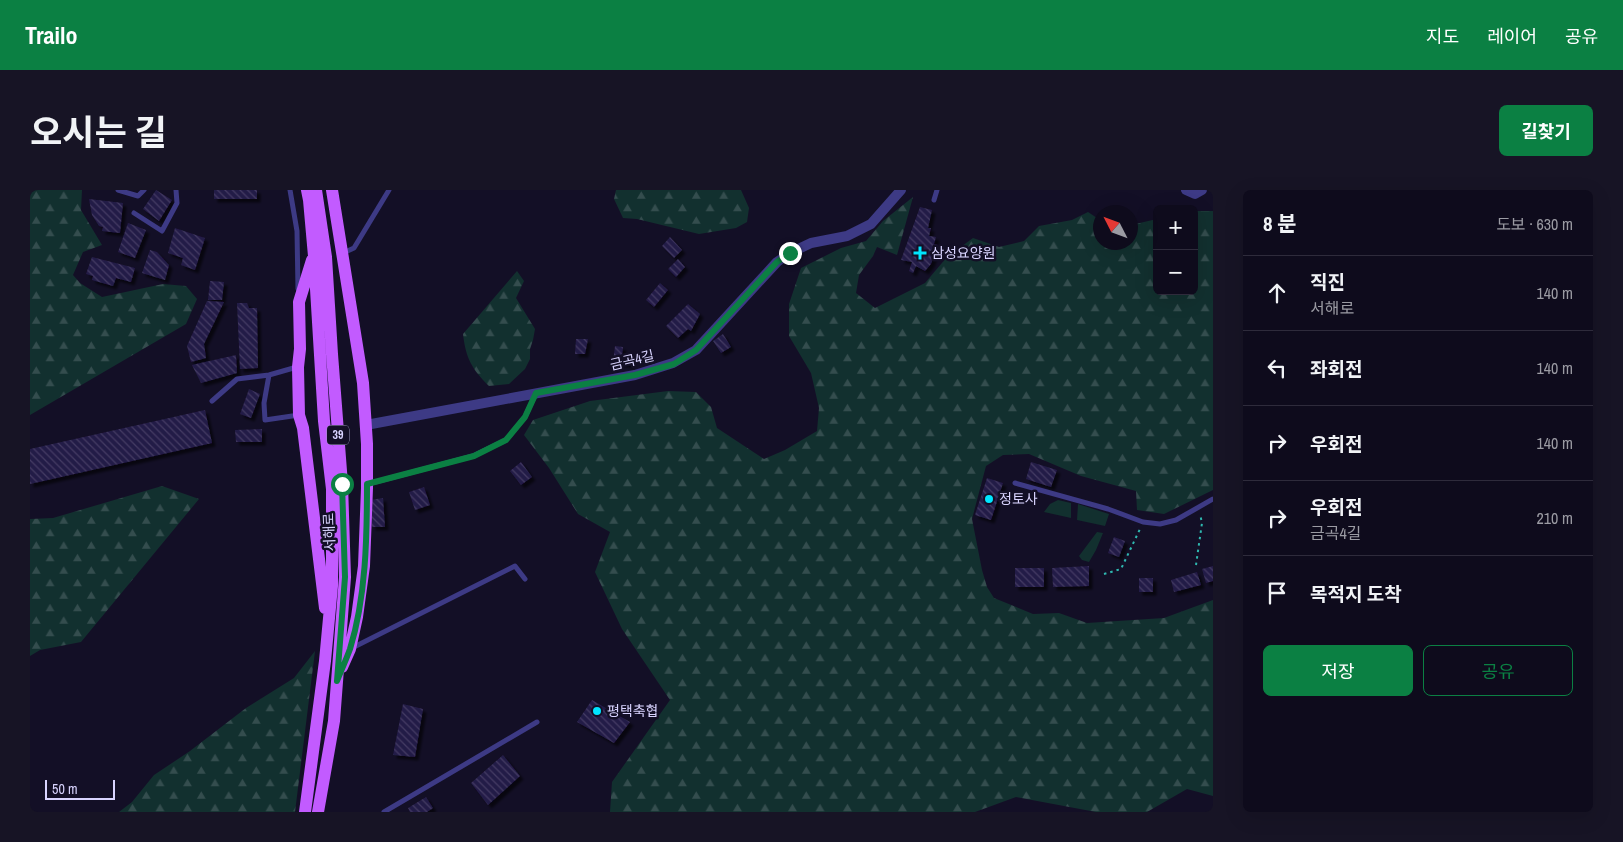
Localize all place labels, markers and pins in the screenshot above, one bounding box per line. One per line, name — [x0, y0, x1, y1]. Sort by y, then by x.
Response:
place label: 삼성요양원 — [931, 244, 995, 262]
marker: 삼성요양원 — [913, 246, 927, 260]
place label: 정토사 — [999, 490, 1038, 508]
marker: 정토사 — [983, 493, 995, 505]
place label: 평택축협 — [607, 702, 659, 720]
marker: 평택축협 — [591, 705, 603, 717]

